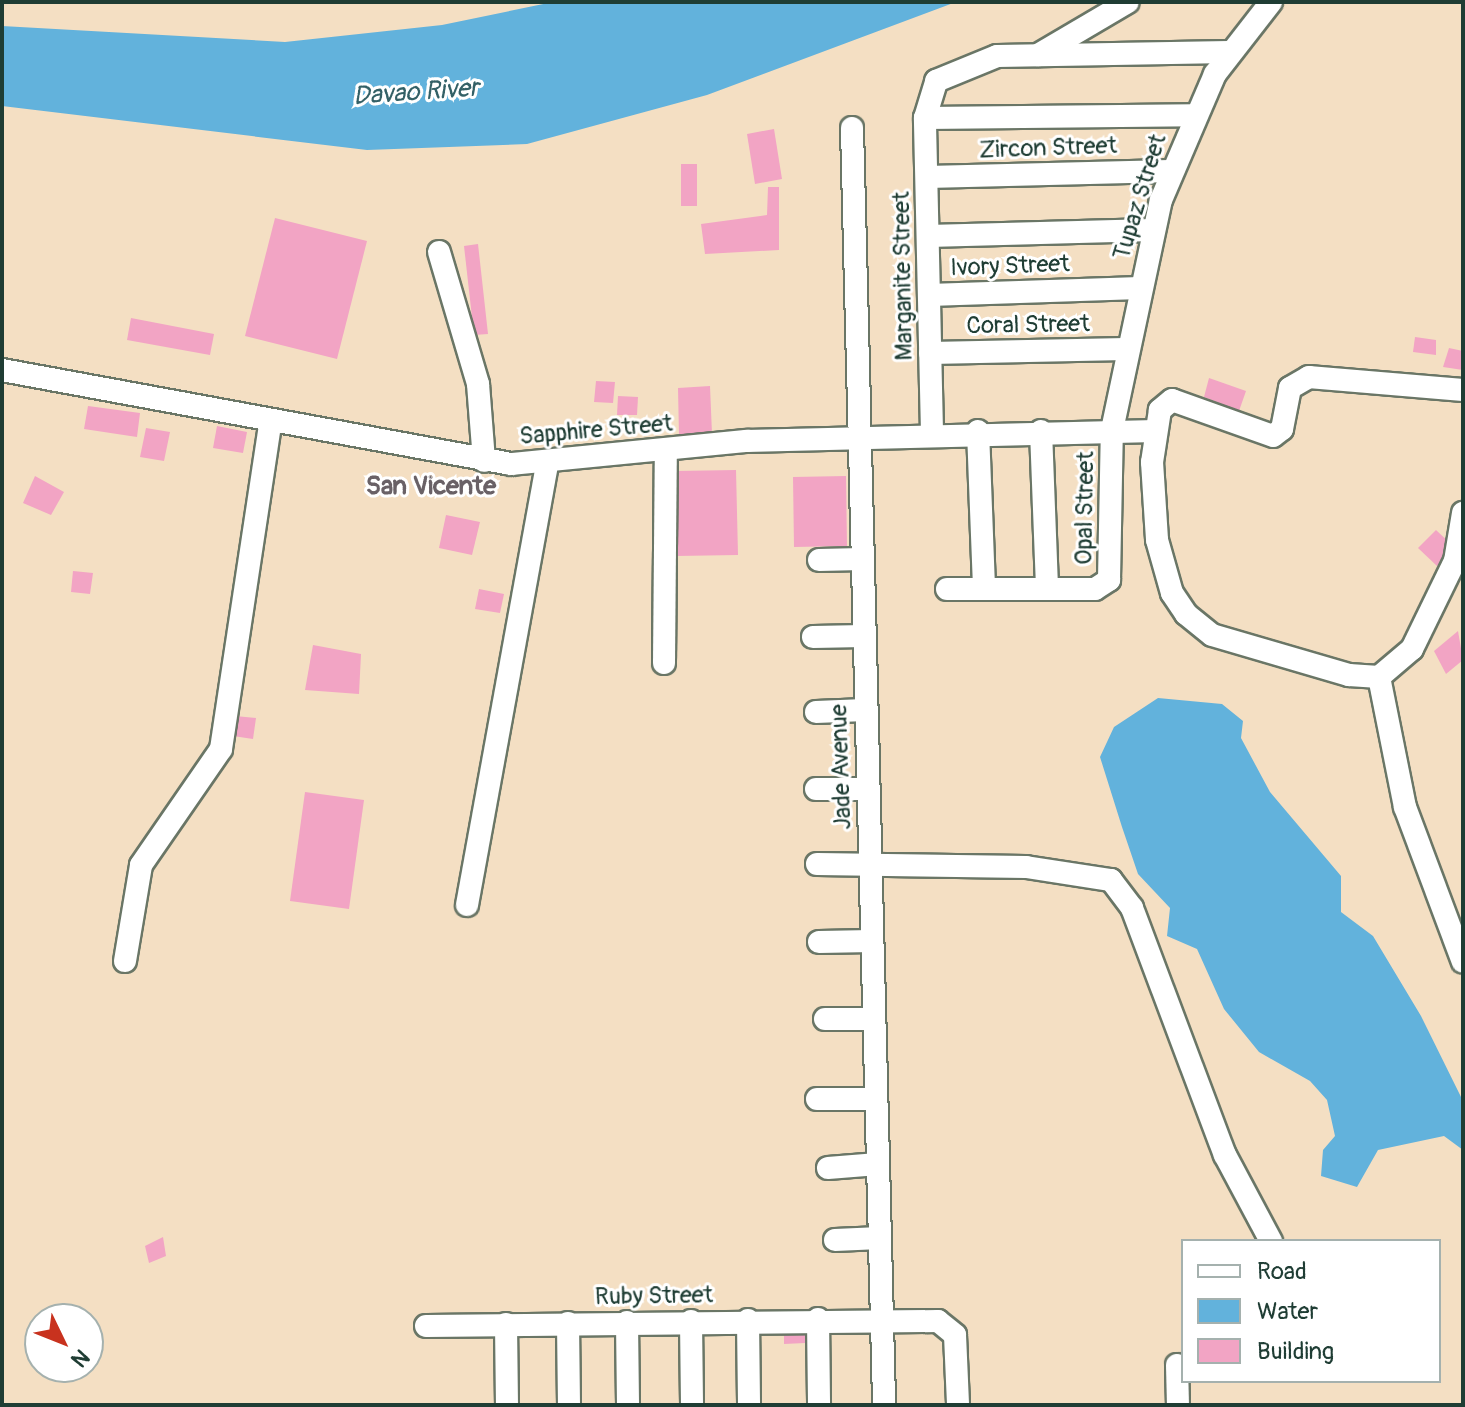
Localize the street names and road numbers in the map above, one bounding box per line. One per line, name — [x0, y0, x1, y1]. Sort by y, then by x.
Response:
street label: Zircon Street — [979, 131, 1117, 165]
street label: Tupaz Street — [1107, 131, 1173, 263]
street label: Marganite Street — [887, 191, 919, 361]
street label: Ivory Street — [950, 250, 1070, 282]
street label: Coral Street — [966, 310, 1090, 340]
street label: Sapphire Street — [518, 409, 674, 451]
street label: Opal Street — [1070, 451, 1100, 565]
street label: Jade Avenue — [824, 704, 858, 830]
street label: Ruby Street — [595, 1281, 713, 1311]

